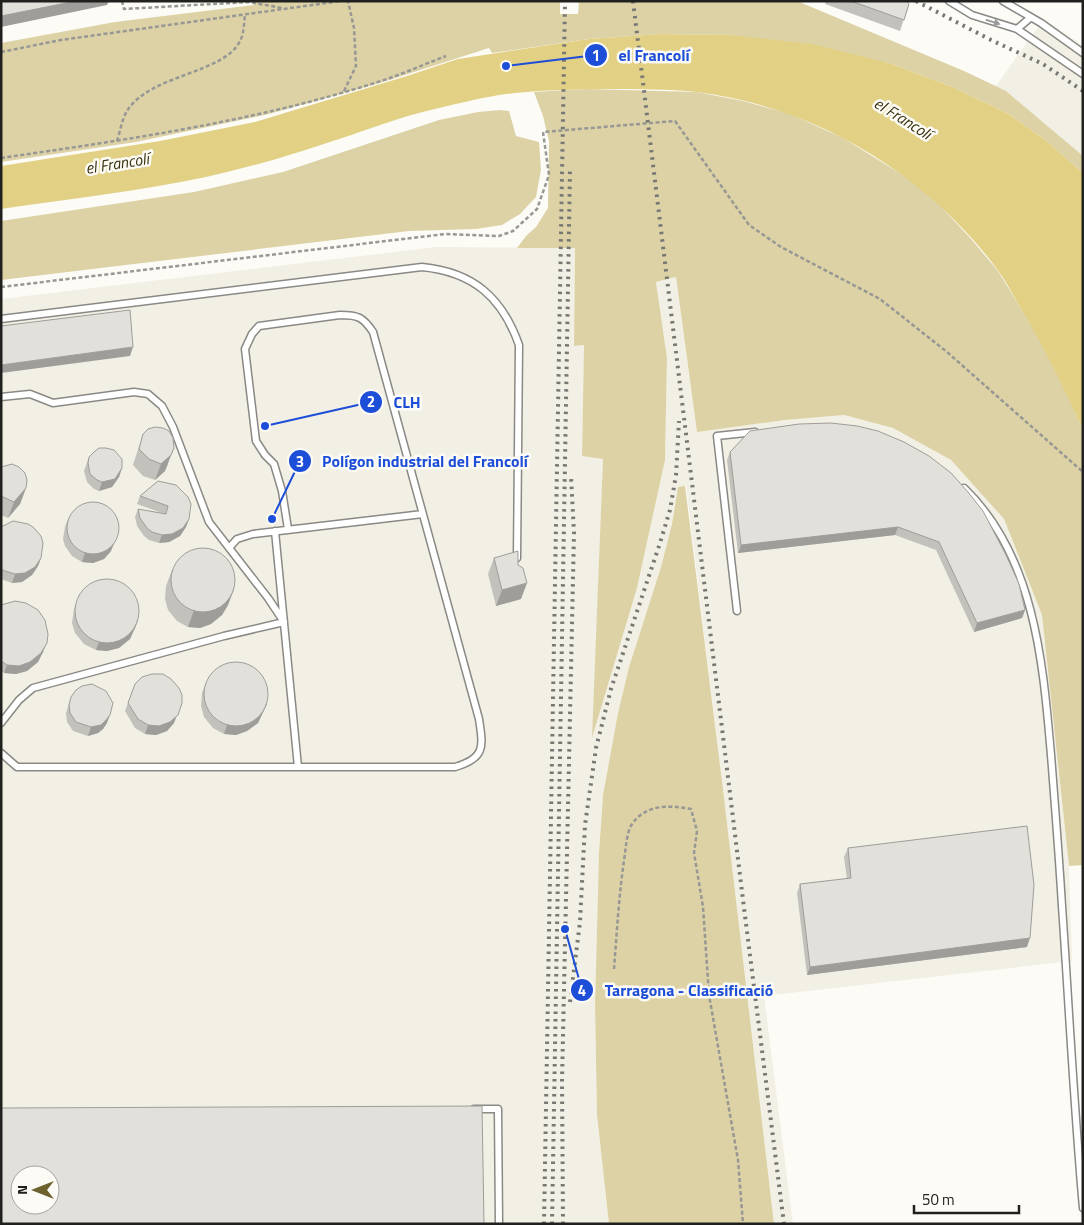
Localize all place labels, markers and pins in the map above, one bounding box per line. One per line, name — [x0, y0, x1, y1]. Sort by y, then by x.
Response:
callout: el Francolí — [583, 40, 699, 71]
callout: CLH — [358, 387, 430, 418]
callout: Polígon industrial del Francolí — [287, 446, 538, 477]
callout: Tarragona - Classificació — [569, 975, 783, 1006]

